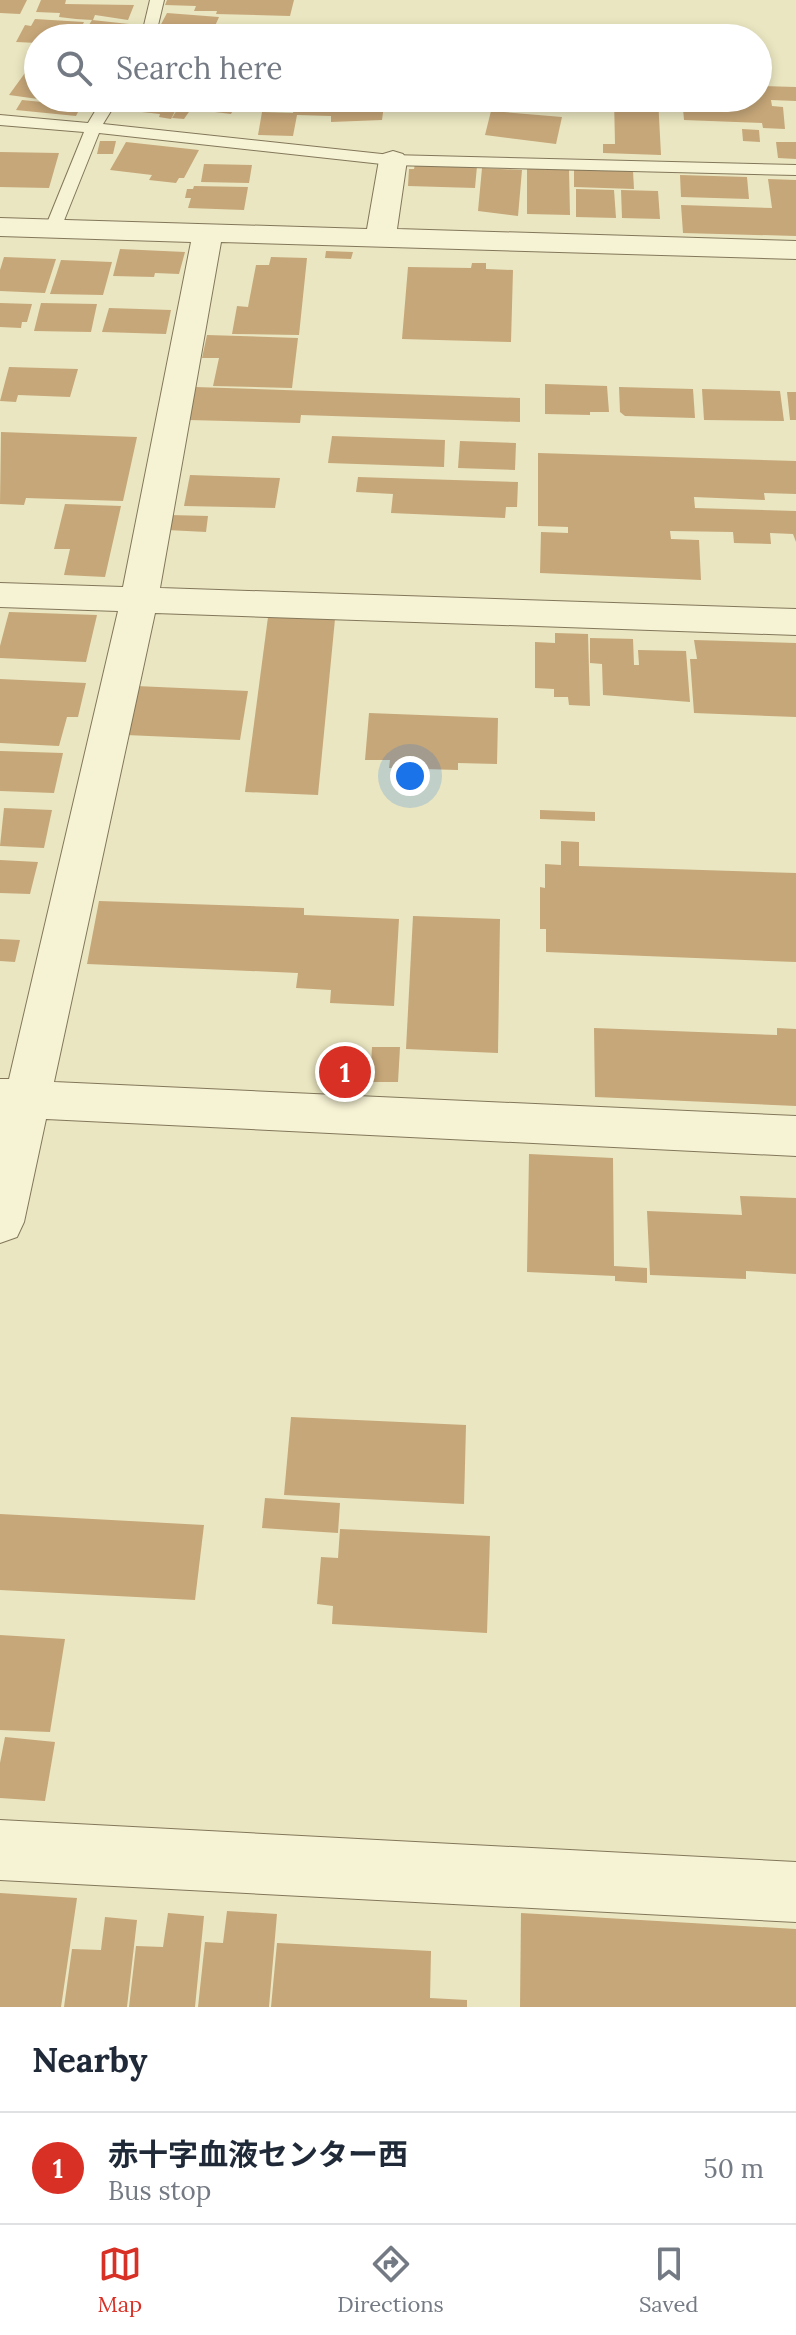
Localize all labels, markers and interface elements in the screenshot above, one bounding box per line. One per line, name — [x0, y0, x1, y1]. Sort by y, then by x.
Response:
search box — [24, 24, 772, 112]
icon: search — [52, 46, 96, 90]
text: Search here — [116, 49, 283, 87]
your location — [390, 756, 430, 796]
pin: 1 — [319, 1042, 371, 1102]
text: Nearby — [32, 2038, 148, 2081]
text: 赤十字血液センター西 — [108, 2135, 408, 2173]
text: 1 — [53, 2152, 63, 2185]
text: 50 m — [704, 2152, 764, 2185]
text: Bus stop — [108, 2174, 211, 2207]
tab: Map — [98, 2242, 142, 2318]
tab: Directions — [337, 2242, 444, 2318]
tab: Saved — [639, 2242, 698, 2318]

